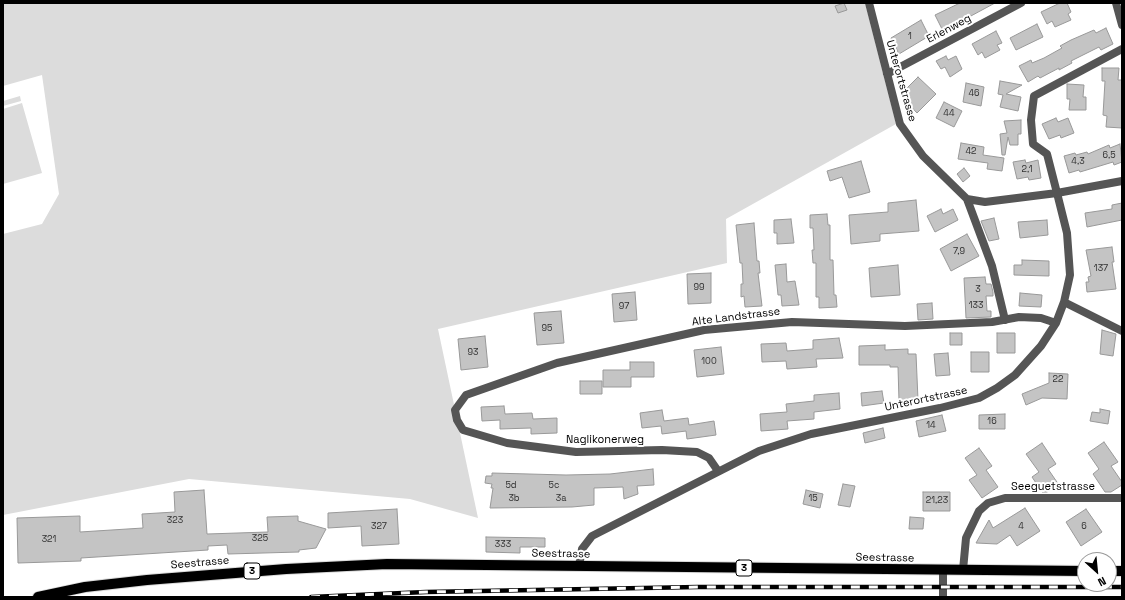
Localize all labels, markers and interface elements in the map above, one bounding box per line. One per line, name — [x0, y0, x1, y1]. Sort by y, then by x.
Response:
street label: Erlenweg — [924, 12, 974, 46]
house number: 1 — [908, 32, 912, 42]
street label: Unterortstrasse — [883, 39, 919, 123]
house number: 46 — [968, 89, 980, 99]
house number: 44 — [943, 109, 955, 119]
house number: 42 — [965, 147, 977, 157]
house number: 6,5 — [1102, 151, 1116, 161]
house number: 4,3 — [1071, 157, 1085, 167]
house number: 2,1 — [1021, 165, 1033, 175]
house number: 7,9 — [953, 247, 965, 257]
house number: 137 — [1094, 264, 1108, 274]
house number: 99 — [693, 283, 705, 293]
house number: 3 — [975, 285, 981, 295]
house number: 133 — [969, 301, 983, 311]
house number: 97 — [619, 302, 629, 312]
street label: Alte Landstrasse — [691, 305, 781, 329]
house number: 95 — [542, 324, 552, 334]
house number: 93 — [468, 348, 478, 358]
house number: 100 — [701, 357, 717, 367]
house number: 22 — [1053, 375, 1063, 385]
street label: Unterortstrasse — [883, 384, 969, 414]
house number: 16 — [987, 417, 997, 427]
house number: 14 — [926, 421, 936, 431]
street label: Naglikonerweg — [566, 433, 644, 447]
street label: Seeguetstrasse — [1011, 480, 1095, 494]
house number: 5d — [505, 481, 517, 491]
house number: 5c — [549, 481, 559, 491]
house number: 3b — [508, 494, 520, 504]
house number: 3a — [556, 494, 566, 504]
house number: 15 — [808, 494, 818, 504]
house number: 21,23 — [926, 496, 948, 506]
house number: 323 — [167, 516, 183, 526]
house number: 327 — [371, 522, 387, 532]
house number: 4 — [1018, 522, 1024, 532]
house number: 6 — [1081, 522, 1087, 532]
house number: 325 — [252, 534, 268, 544]
house number: 321 — [42, 535, 56, 545]
house number: 333 — [495, 540, 511, 550]
street label: Seestrasse — [531, 547, 591, 561]
street label: Seestrasse — [855, 551, 915, 565]
north arrow — [1077, 552, 1117, 592]
street label: Seestrasse — [170, 554, 230, 572]
road number: 3 — [736, 560, 752, 576]
road number: 3 — [244, 563, 260, 579]
text: N — [1096, 574, 1108, 590]

